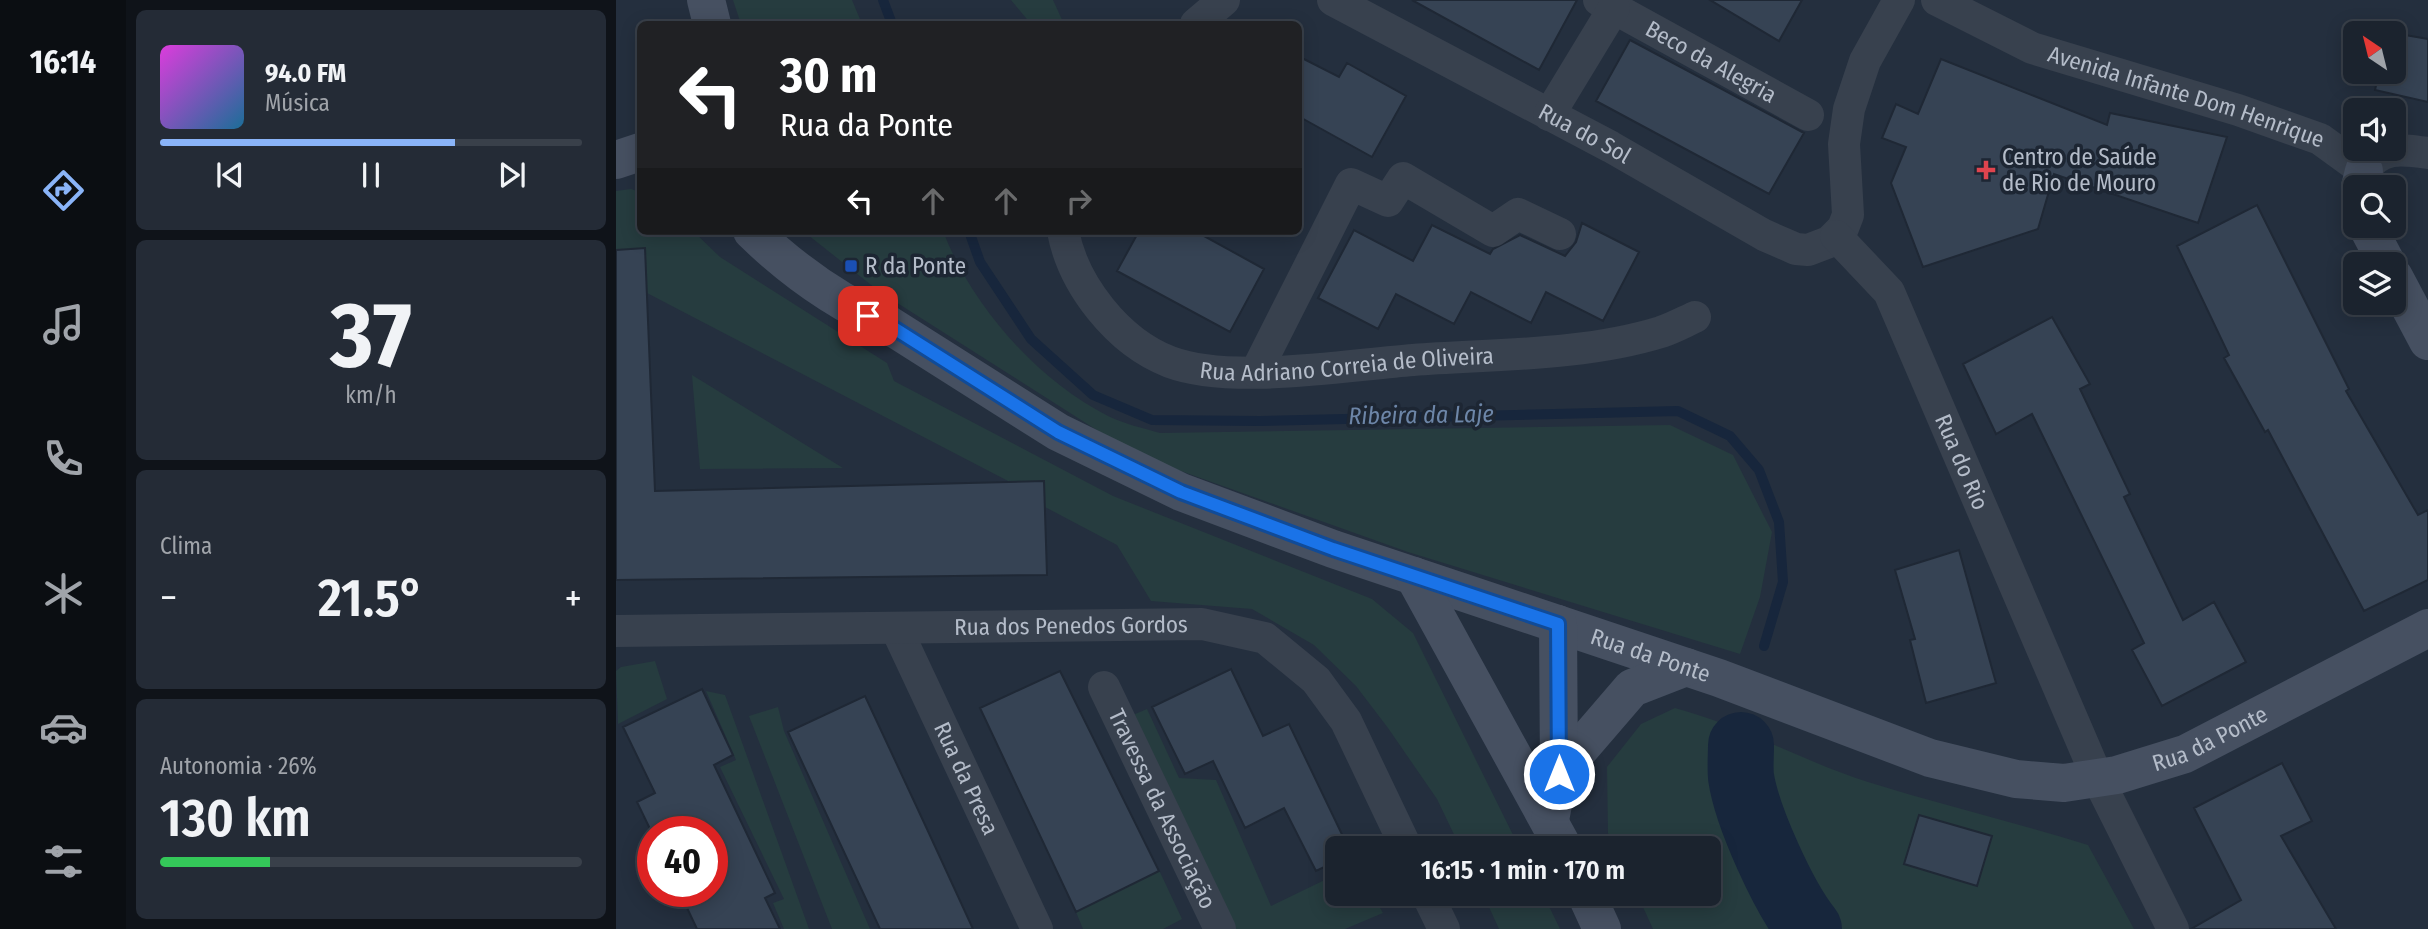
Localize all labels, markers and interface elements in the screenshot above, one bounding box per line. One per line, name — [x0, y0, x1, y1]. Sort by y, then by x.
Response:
street label: Beco da Alegria — [1641, 14, 1782, 109]
north arrow — [2343, 21, 2406, 84]
map controls — [2343, 21, 2406, 315]
street label: Avenida Infante Dom Henrique — [2045, 40, 2328, 153]
text: 16:14 — [30, 43, 96, 81]
text: 30 m — [780, 46, 878, 105]
icon: left — [665, 49, 756, 140]
text: 94.0 FM — [265, 58, 346, 89]
text: Música — [265, 89, 330, 117]
street label: Rua do Sol — [1534, 97, 1636, 170]
button: sound — [2343, 98, 2406, 161]
text: Rua da Ponte — [780, 106, 953, 144]
place label: Centro de Saúde de Rio de Mouro — [2002, 143, 2157, 197]
icon: previous — [211, 156, 249, 194]
icon: pause — [352, 156, 390, 194]
icon: next — [493, 156, 531, 194]
marker: Centro de Saúde de Rio de Mouro — [1976, 160, 1996, 180]
icon: directions — [39, 166, 88, 215]
button: search — [2343, 175, 2406, 238]
icon: left — [841, 182, 879, 220]
icon: ahead — [914, 182, 952, 220]
icon: ahead — [987, 182, 1025, 220]
icon: right — [1060, 182, 1098, 220]
place label: R da Ponte — [865, 252, 966, 280]
button: layers — [2343, 252, 2406, 315]
marker: R da Ponte — [843, 258, 859, 274]
text: 37 — [330, 281, 412, 390]
pin — [838, 286, 898, 346]
icon: arrive — [849, 297, 887, 335]
icon: music — [39, 300, 88, 349]
street label: Rua Adriano Correia de Oliveira — [1198, 342, 1494, 387]
text: km/h — [345, 381, 397, 409]
water label: Ribeira da Laje — [1348, 400, 1494, 430]
street label: Rua do Rio — [1929, 410, 1995, 514]
icon: phone — [39, 434, 88, 483]
text: Clima — [160, 532, 212, 560]
text: 21.5° — [318, 567, 424, 630]
icon: climate — [39, 569, 88, 618]
text: − — [160, 575, 177, 621]
text: + — [565, 575, 582, 621]
street label: Rua dos Penedos Gordos — [954, 610, 1188, 641]
street label: Rua da Ponte — [1587, 622, 1714, 688]
street label: Rua da Ponte — [2149, 700, 2272, 777]
icon: car — [39, 703, 88, 752]
street label: Travessa da Associação — [1103, 704, 1222, 913]
street label: Rua da Presa — [928, 717, 1005, 839]
position arrow — [1522, 737, 1596, 811]
text: Autonomia · 26% — [160, 752, 317, 780]
text: 130 km — [160, 787, 311, 850]
speed limit sign: 40 — [637, 816, 728, 907]
icon: filters — [39, 837, 88, 886]
text: 16:15 · 1 min · 170 m — [1421, 855, 1625, 886]

